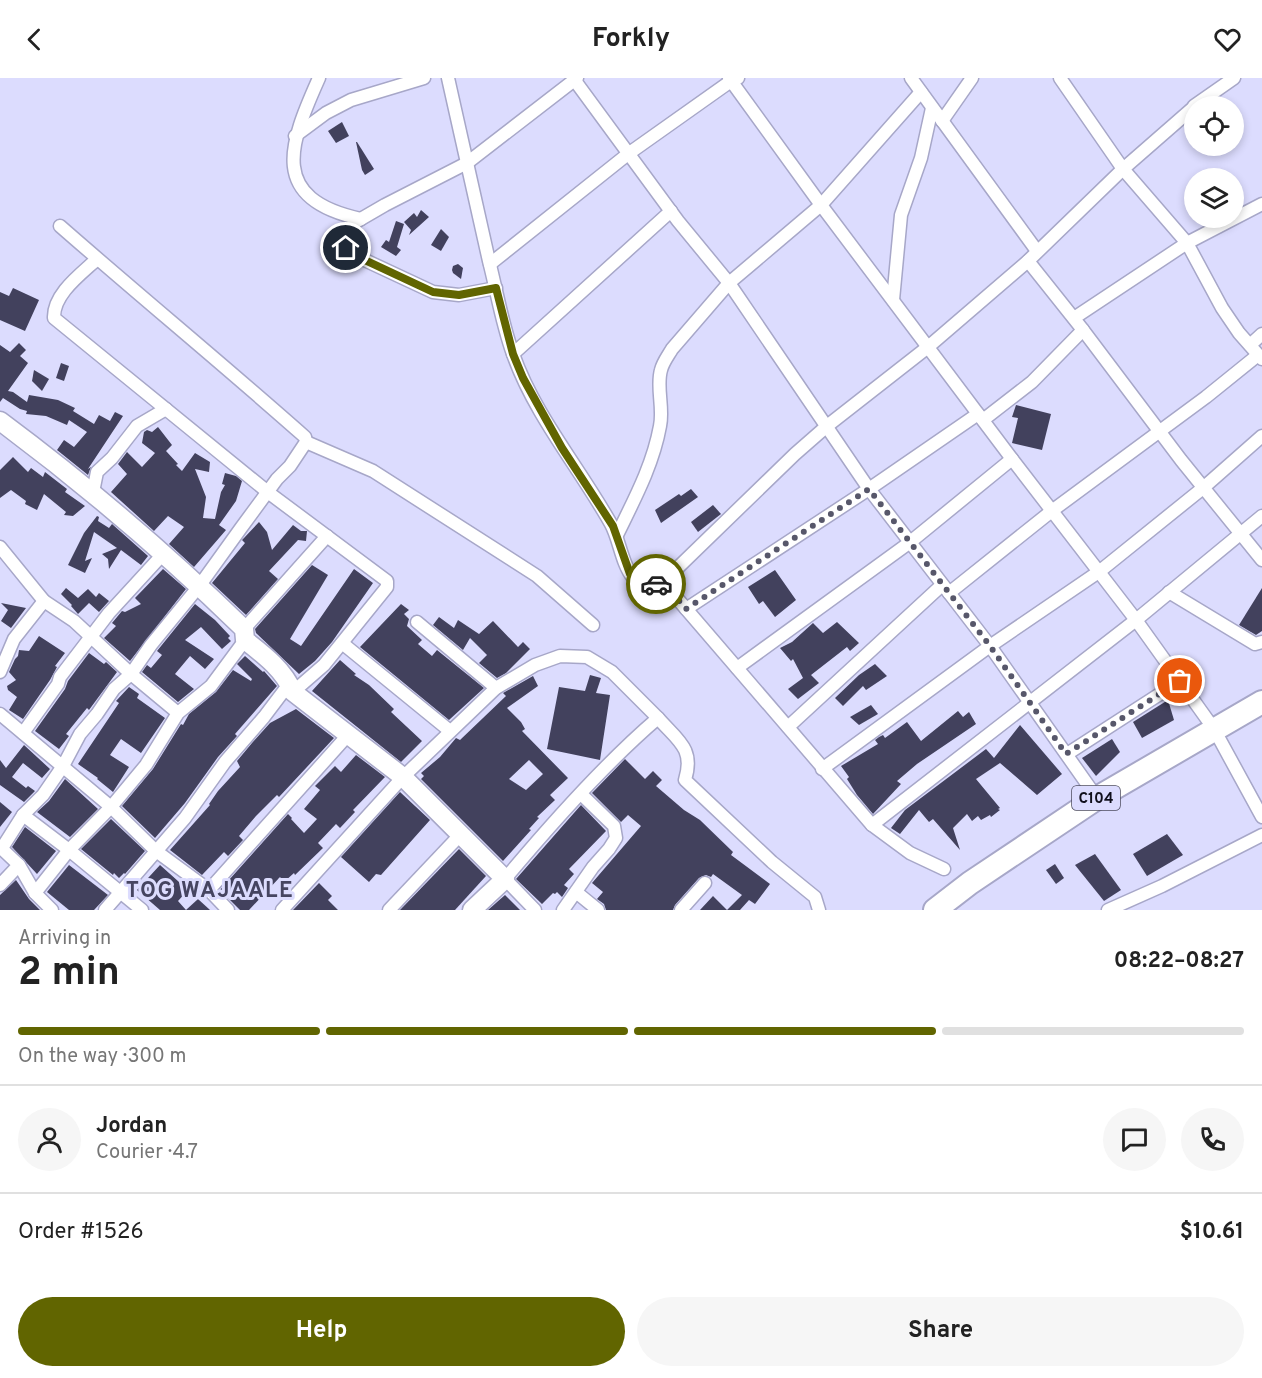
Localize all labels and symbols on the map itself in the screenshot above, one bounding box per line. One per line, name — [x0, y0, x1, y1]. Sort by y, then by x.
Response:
pin — [320, 222, 371, 273]
courier — [626, 554, 686, 614]
pin — [1154, 655, 1205, 706]
road number: C104 — [1072, 786, 1120, 810]
district label: TOG WAJAALE — [126, 878, 294, 905]

